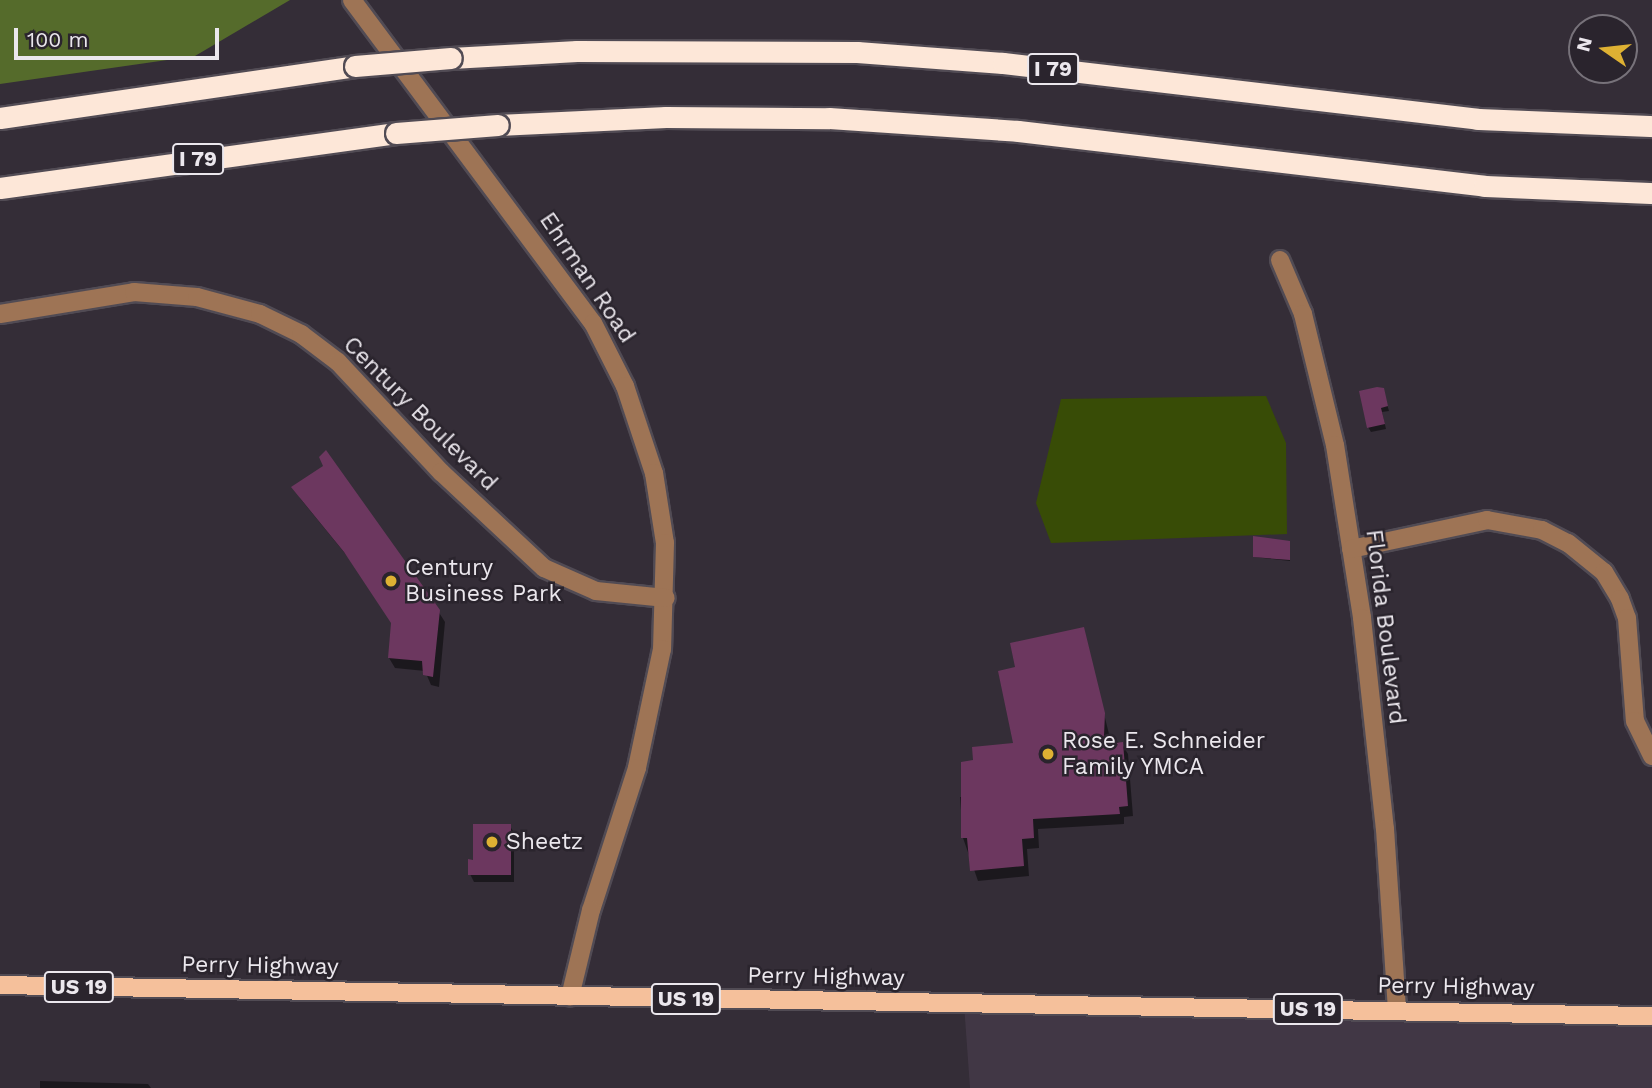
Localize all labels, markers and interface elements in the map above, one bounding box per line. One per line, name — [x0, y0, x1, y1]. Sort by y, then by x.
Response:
scale bar — [18, 14, 222, 58]
north arrow — [1568, 14, 1638, 84]
text: 100 m — [27, 27, 89, 52]
text: N — [1571, 35, 1597, 54]
road number: I 79 — [1027, 52, 1079, 86]
road number: I 79 — [172, 142, 224, 176]
street label: Ehrman Road — [533, 208, 641, 348]
street label: Century Boulevard — [337, 331, 503, 497]
street label: Florida Boulevard — [1359, 528, 1411, 726]
place label: Century Business Park — [405, 554, 562, 608]
marker: Century Business Park — [383, 573, 399, 589]
place label: Rose E. Schneider Family YMCA — [1062, 727, 1265, 781]
marker: Rose E. Schneider Family YMCA — [1040, 746, 1056, 762]
place label: Sheetz — [506, 828, 583, 856]
marker: Sheetz — [484, 834, 500, 850]
street label: Perry Highway — [181, 951, 339, 981]
street label: Perry Highway — [747, 962, 905, 992]
road number: US 19 — [42, 970, 116, 1004]
street label: Perry Highway — [1377, 972, 1535, 1002]
road number: US 19 — [649, 982, 723, 1016]
road number: US 19 — [1271, 992, 1345, 1026]

